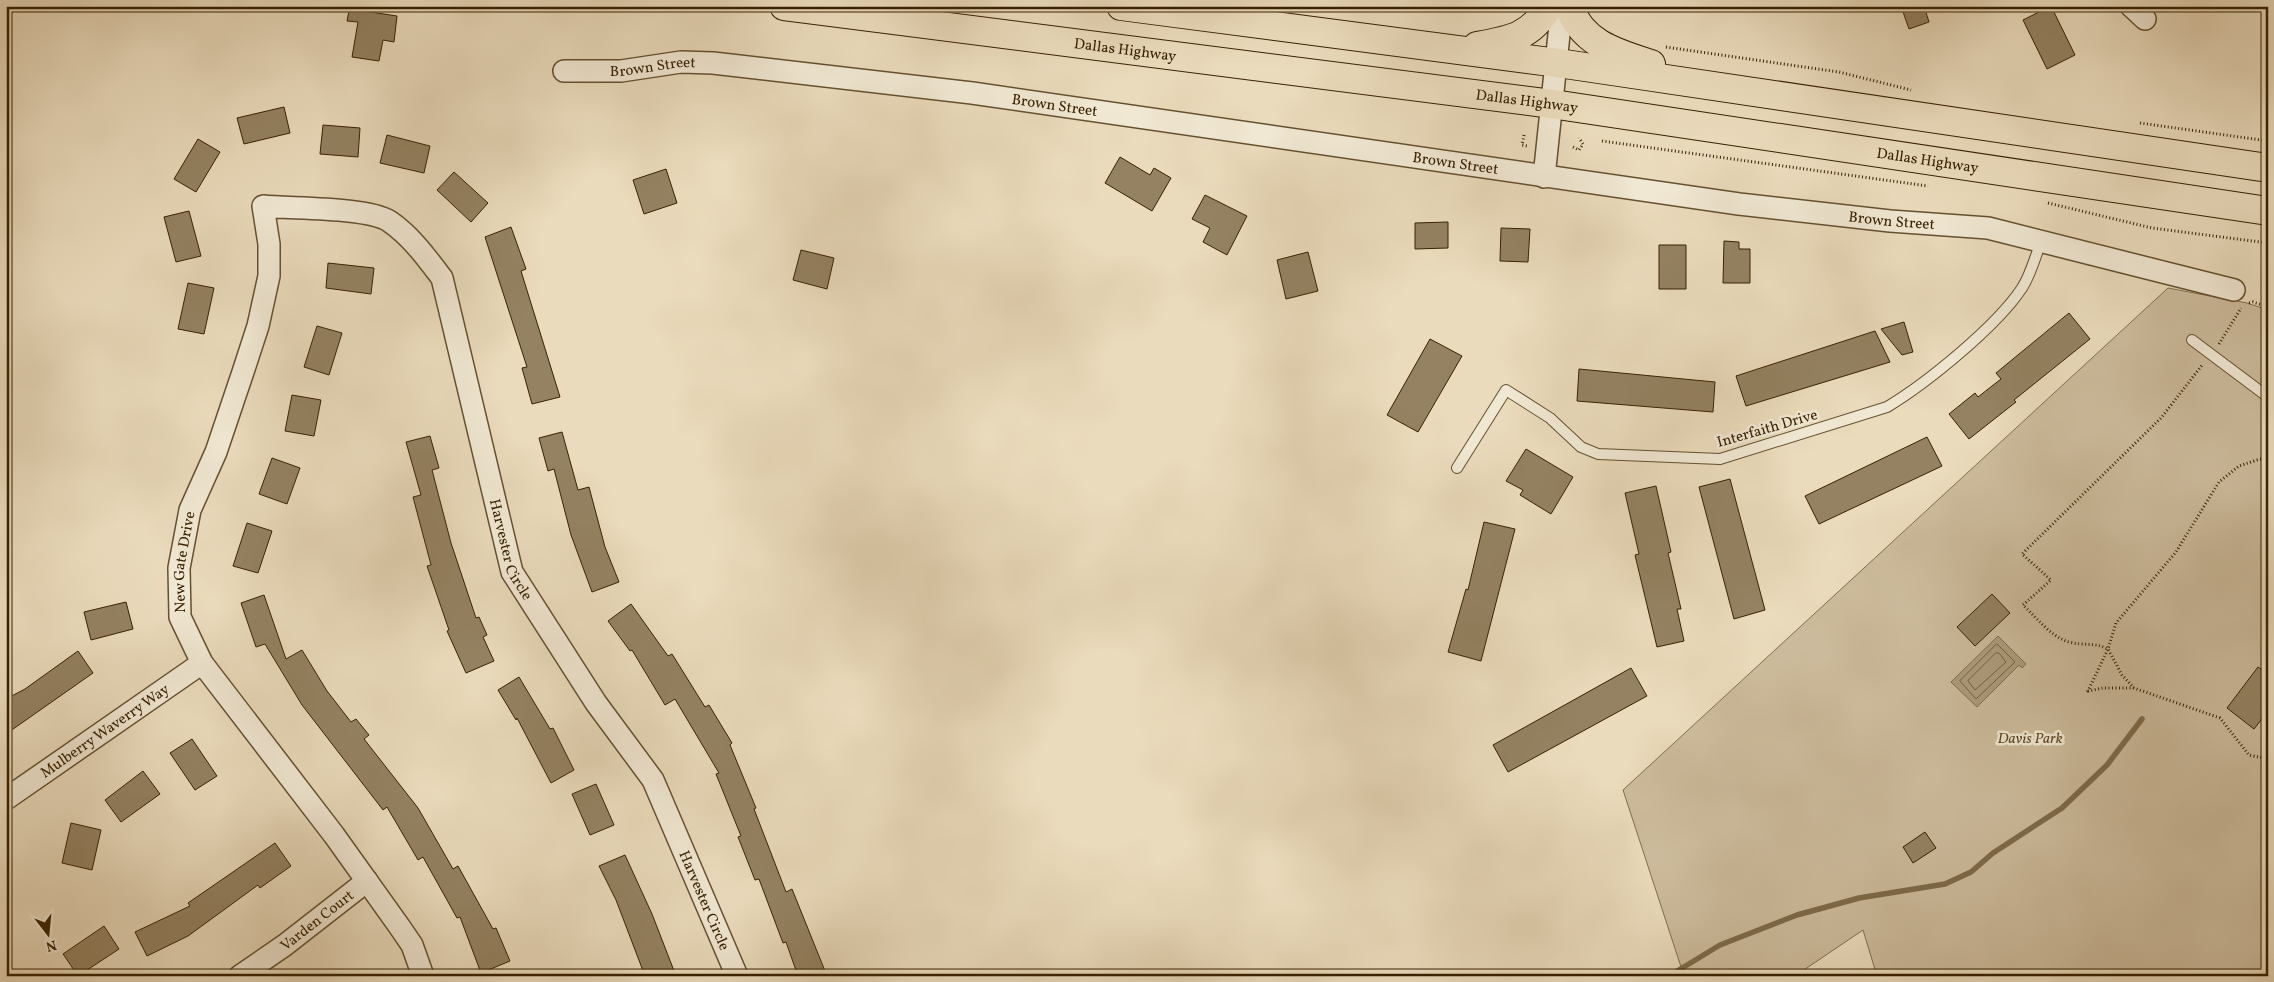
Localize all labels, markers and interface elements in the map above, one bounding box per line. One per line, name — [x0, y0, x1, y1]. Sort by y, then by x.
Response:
street label: Dallas Highway — [1073, 34, 1177, 68]
street label: Brown Street — [610, 53, 696, 83]
street label: Dallas Highway — [1474, 85, 1579, 120]
street label: Brown Street — [1010, 90, 1099, 123]
street label: Dallas Highway — [1875, 144, 1980, 180]
street label: Brown Street — [1411, 148, 1500, 181]
street label: Brown Street — [1847, 207, 1935, 236]
street label: Interfaith Drive — [1715, 405, 1820, 454]
street label: Harvester Circle — [483, 497, 537, 605]
street label: New Gate Drive — [170, 510, 202, 613]
street label: Mulberry Waverry Way — [37, 680, 174, 784]
park label: Davis Park — [1997, 729, 2063, 750]
street label: Harvester Circle — [673, 848, 734, 954]
street label: Varden Court — [277, 886, 359, 957]
north arrow — [22, 910, 72, 960]
text: N — [44, 935, 59, 956]

